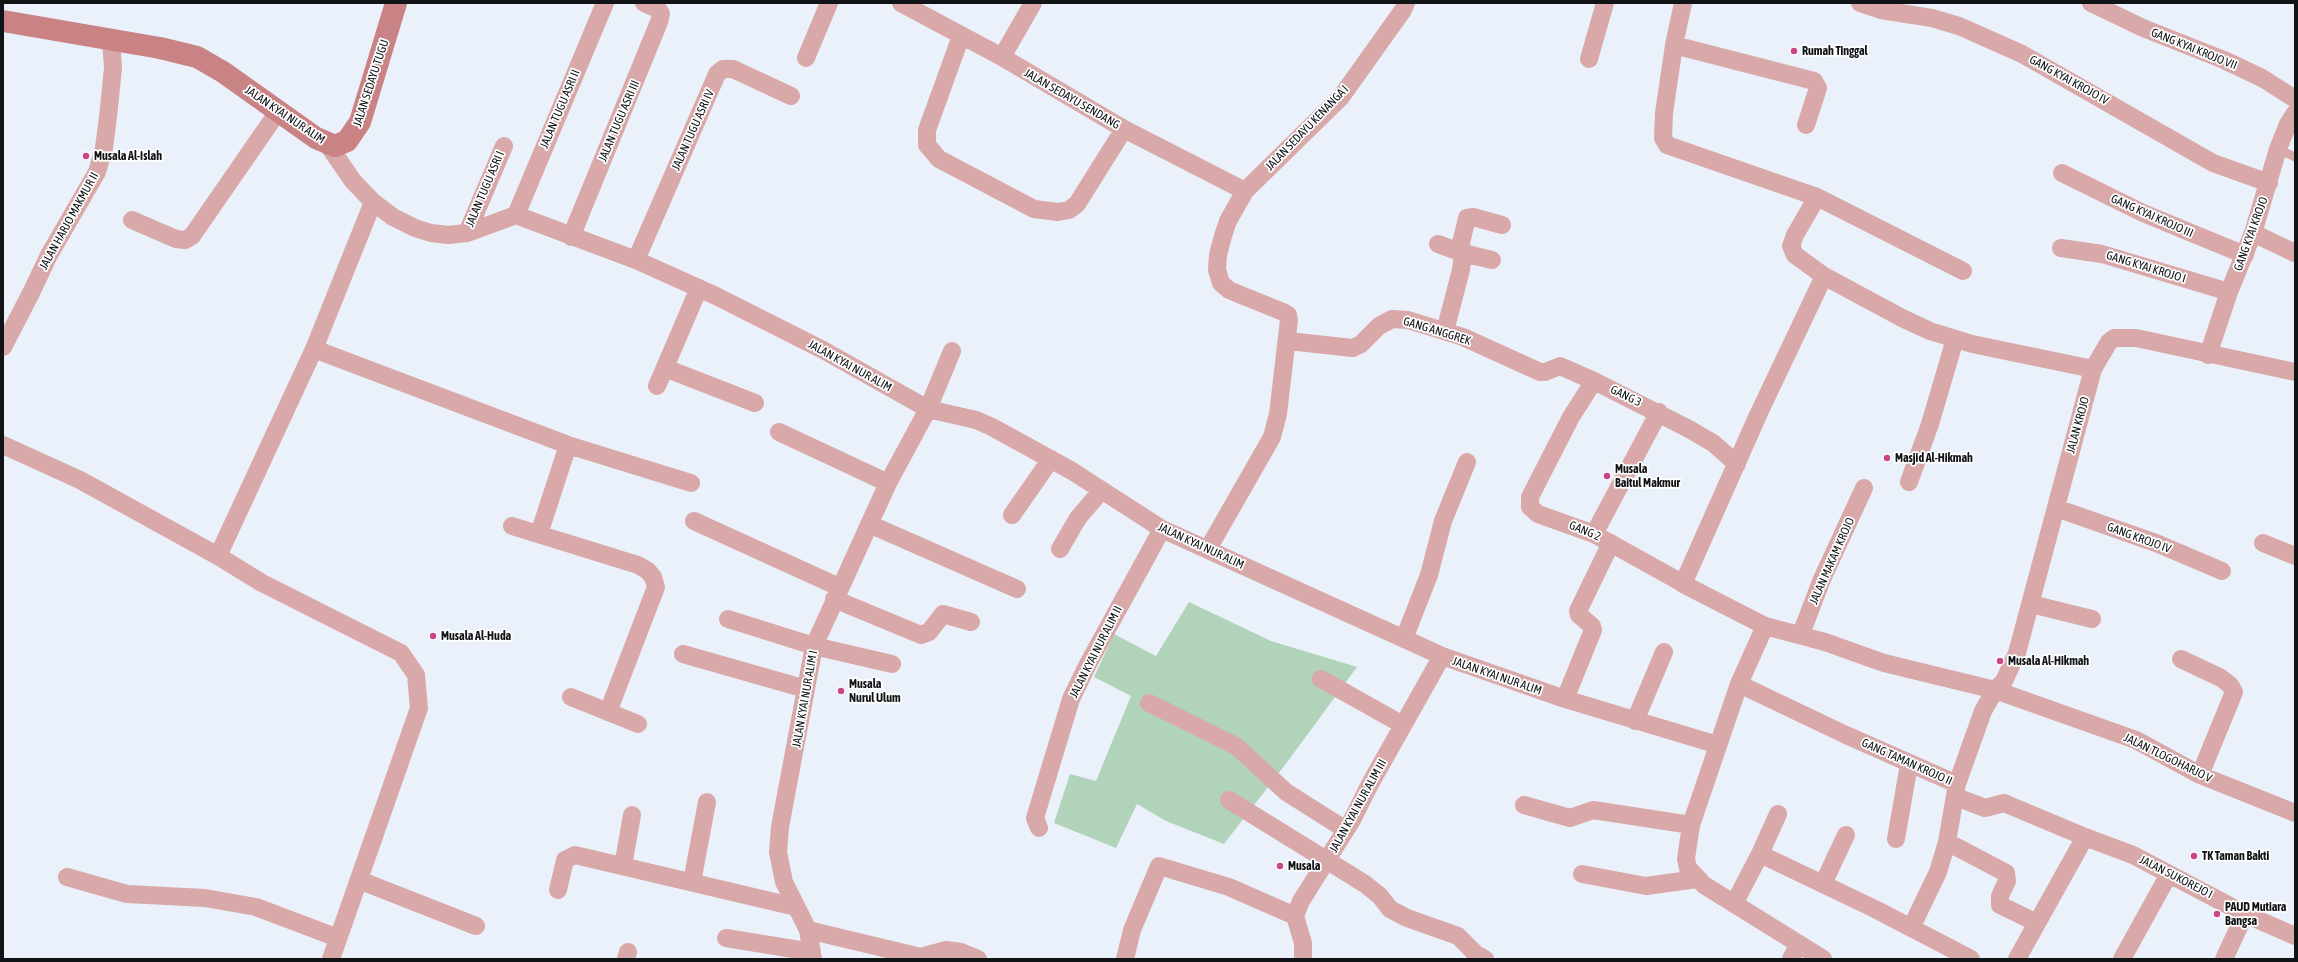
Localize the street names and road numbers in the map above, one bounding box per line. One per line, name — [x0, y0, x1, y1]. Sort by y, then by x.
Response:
street label: GANG KYAI KROJO VII — [2149, 25, 2239, 73]
street label: JALAN SEDAYU TUGU — [350, 38, 392, 128]
street label: GANG KYAI KROJO IV — [2027, 52, 2111, 108]
street label: JALAN SEDAYU SENDANG — [1021, 66, 1123, 132]
street label: JALAN TUGU ASRI II — [537, 67, 583, 151]
street label: JALAN TUGU ASRI III — [595, 78, 643, 164]
street label: JALAN SEDAYU KENANGA I — [1263, 82, 1351, 174]
street label: JALAN KYAI NUR ALIM — [242, 83, 328, 147]
street label: JALAN TUGU ASRI IV — [669, 87, 717, 173]
street label: JALAN TUGU ASRI I — [463, 149, 507, 229]
street label: JALAN HARJO MAKMUR II — [36, 170, 102, 272]
street label: GANG KYAI KROJO III — [2109, 191, 2195, 241]
street label: GANG KYAI KROJO — [2231, 195, 2271, 273]
street label: GANG KYAI KROJO I — [2104, 248, 2188, 286]
street label: GANG ANGGREK — [1401, 314, 1473, 348]
street label: JALAN KYAI NUR ALIM — [806, 337, 894, 395]
street label: GANG 3 — [1608, 382, 1644, 410]
street label: JALAN KROJO — [2064, 395, 2092, 455]
street label: JALAN MAKAM KROJO — [1806, 515, 1858, 607]
street label: GANG 2 — [1567, 518, 1603, 544]
street label: JALAN KYAI NUR ALIM — [1156, 520, 1246, 572]
street label: GANG KROJO IV — [2105, 520, 2173, 556]
street label: JALAN KYAI NUR ALIM II — [1067, 604, 1125, 700]
street label: JALAN KYAI NUR ALIM I — [789, 649, 821, 749]
street label: JALAN KYAI NUR ALIM — [1450, 654, 1544, 698]
street label: JALAN TLOGOHARJO V — [2122, 730, 2214, 786]
street label: GANG TAMAN KROJO II — [1859, 736, 1955, 788]
street label: JALAN KYAI NUR ALIM III — [1326, 757, 1390, 855]
street label: JALAN SUKOREJO I — [2137, 852, 2215, 902]

